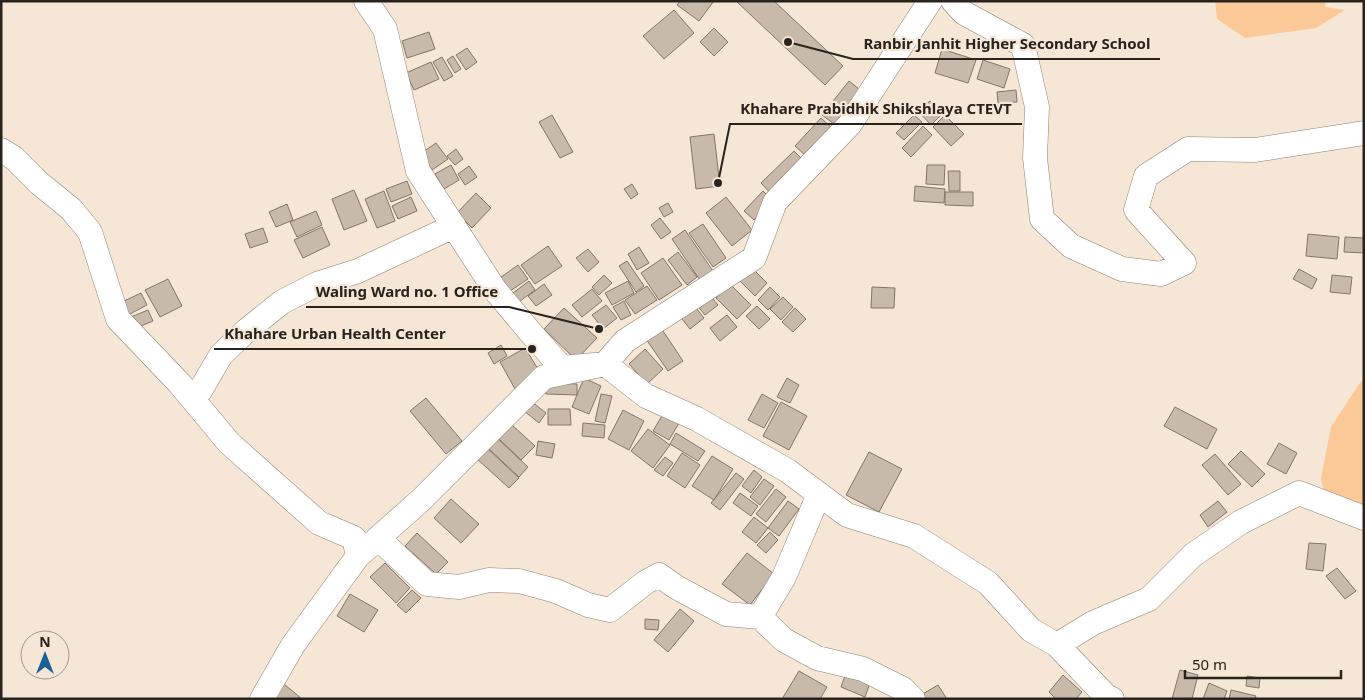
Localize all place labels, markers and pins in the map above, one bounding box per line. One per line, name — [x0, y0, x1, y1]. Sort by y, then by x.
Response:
callout: Ranbir Janhit Higher Secondary School — [853, 29, 1160, 59]
callout: Khahare Prabidhik Shikshlaya CTEVT — [730, 94, 1022, 124]
callout: Waling Ward no. 1 Office — [306, 277, 509, 307]
callout: Khahare Urban Health Center — [214, 319, 456, 349]

